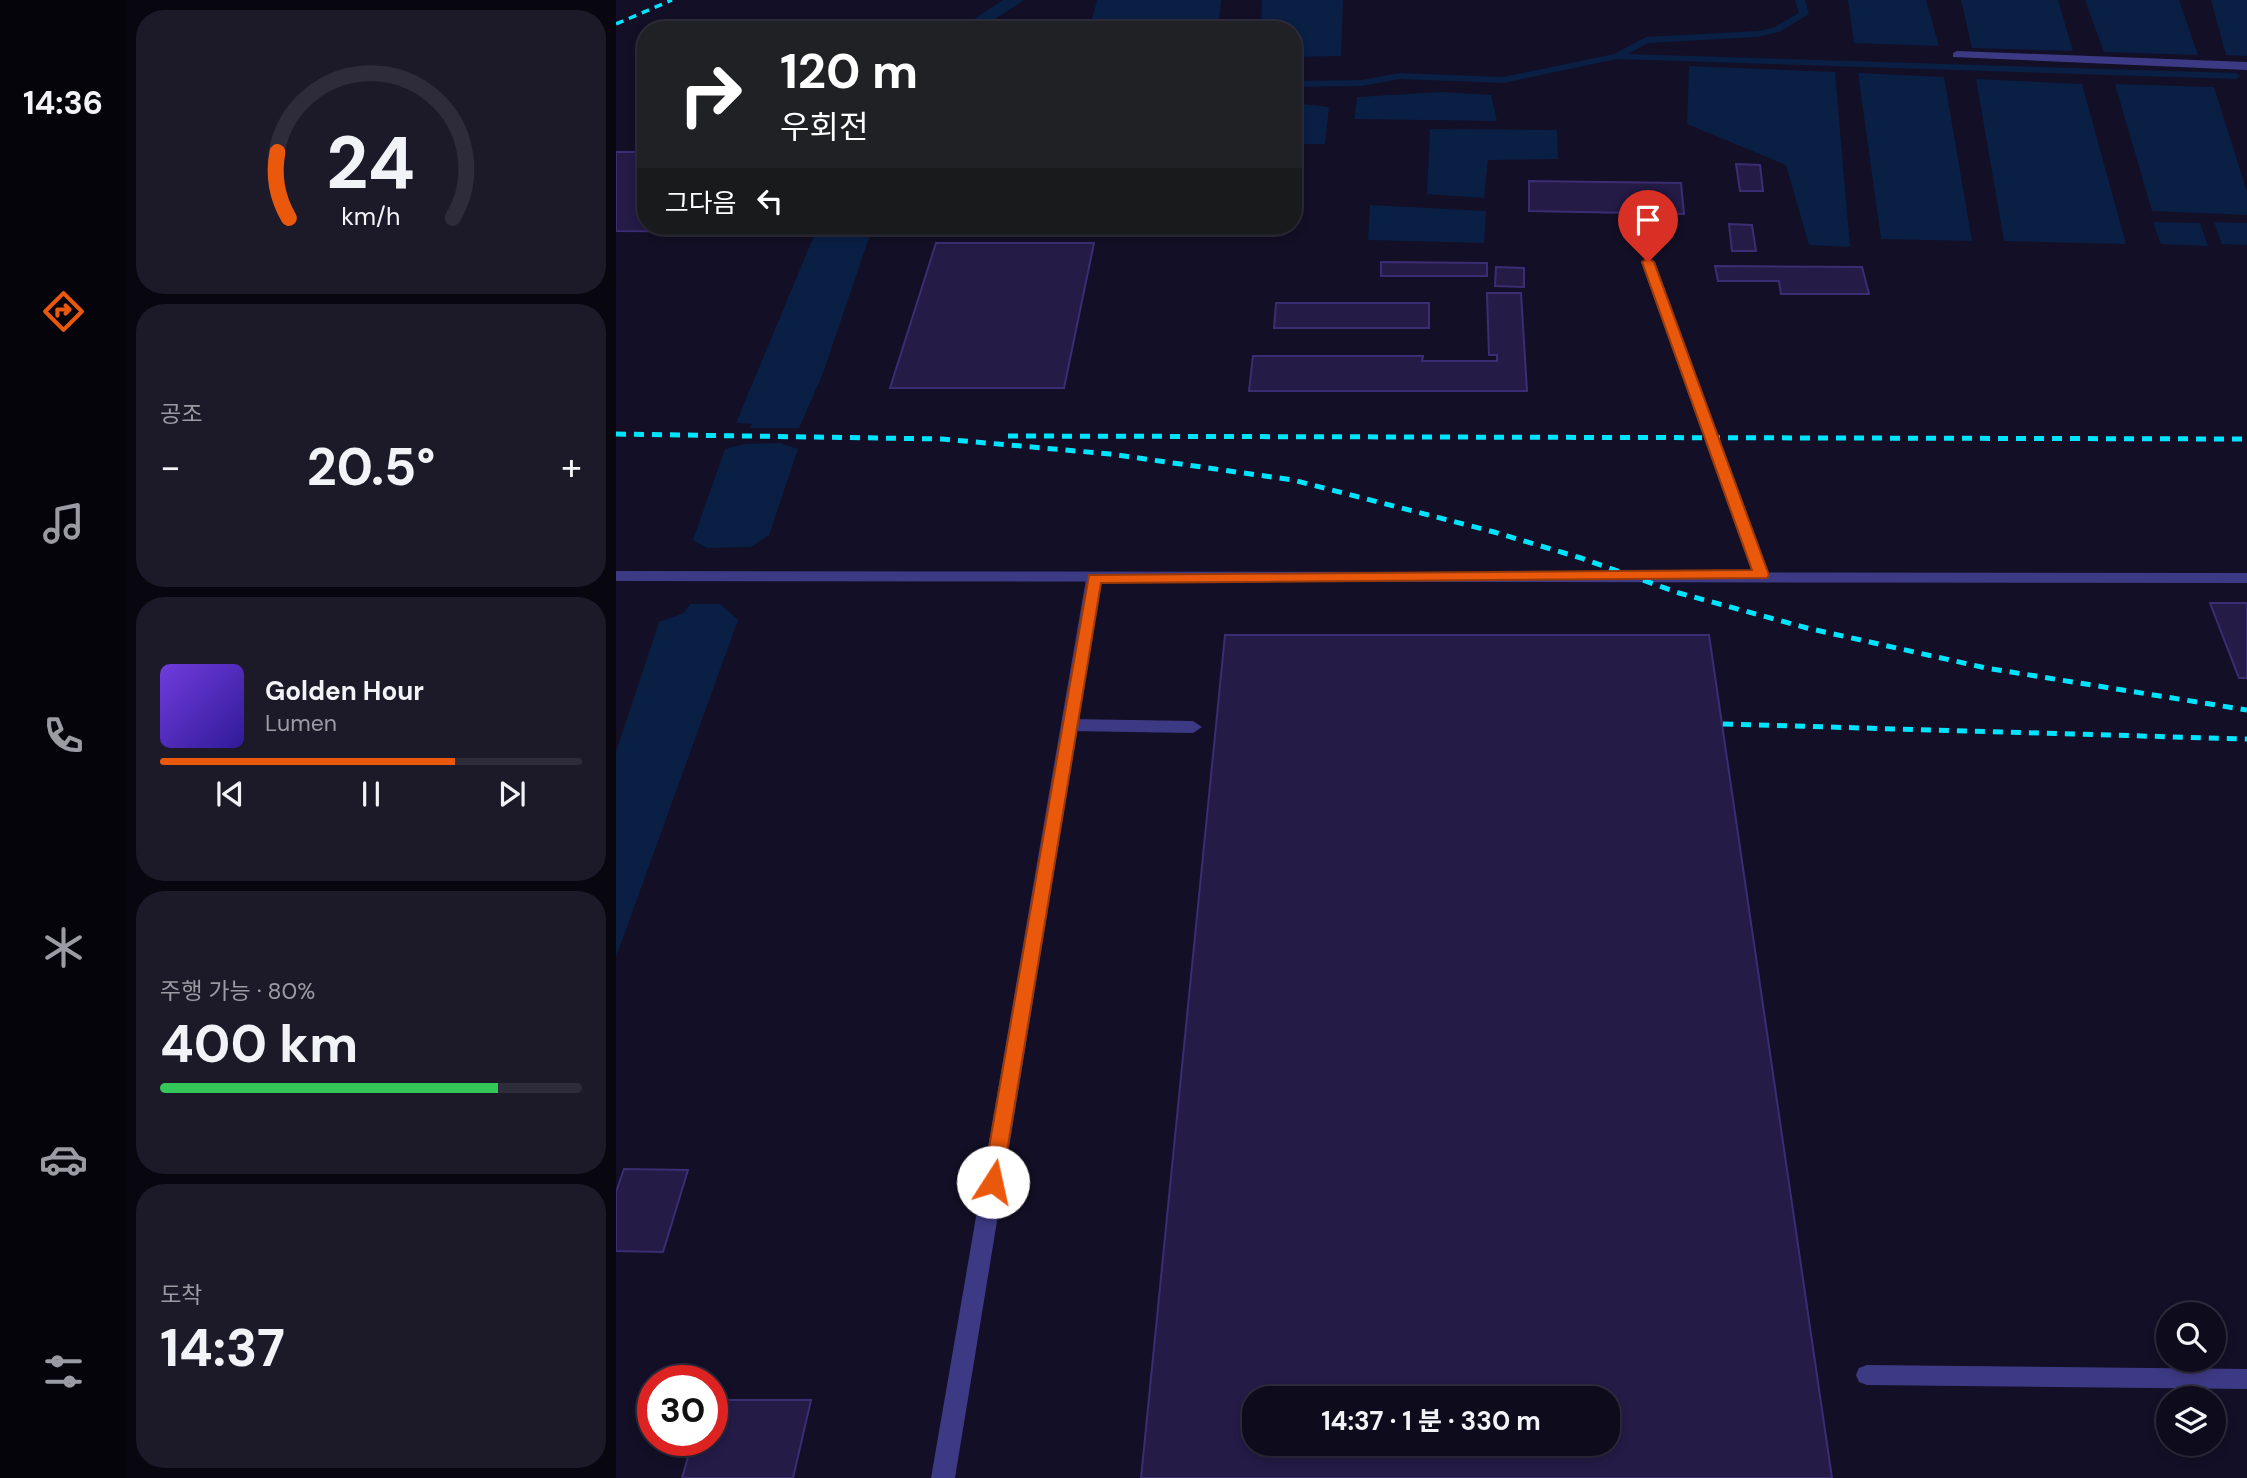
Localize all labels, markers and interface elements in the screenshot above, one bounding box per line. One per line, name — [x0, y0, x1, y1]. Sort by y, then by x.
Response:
text: 120 m — [780, 39, 918, 103]
icon: right — [665, 49, 756, 140]
text: 14:36 — [23, 82, 103, 124]
text: 우회전 — [780, 106, 868, 148]
text: 24 — [327, 116, 415, 211]
icon: left — [751, 182, 789, 220]
text: 그다음 — [665, 186, 737, 220]
pin — [1618, 190, 1678, 262]
text: km/h — [341, 200, 401, 233]
icon: arrive — [1629, 201, 1667, 239]
icon: directions — [39, 287, 88, 336]
text: 공조 — [160, 399, 202, 429]
text: 20.5° — [307, 433, 435, 501]
text: − — [160, 442, 181, 492]
text: + — [561, 442, 582, 492]
icon: music — [39, 499, 88, 548]
text: Golden Hour — [265, 674, 424, 708]
text: Lumen — [265, 708, 337, 738]
icon: phone — [39, 711, 88, 760]
icon: previous — [211, 775, 249, 813]
icon: pause — [352, 775, 390, 813]
icon: next — [493, 775, 531, 813]
icon: climate — [39, 923, 88, 972]
text: 주행 가능 · 80% — [160, 976, 315, 1006]
text: 400 km — [160, 1010, 358, 1078]
icon: car — [39, 1135, 88, 1184]
position arrow — [956, 1145, 1030, 1219]
text: 도착 — [160, 1280, 202, 1310]
map controls — [2156, 1302, 2226, 1456]
button: search — [2156, 1302, 2226, 1372]
text: 14:37 — [160, 1314, 285, 1382]
icon: filters — [39, 1347, 88, 1396]
speed limit sign: 30 — [637, 1365, 728, 1456]
button: layers — [2156, 1386, 2226, 1456]
text: 14:37 · 1 분 · 330 m — [1321, 1404, 1541, 1438]

